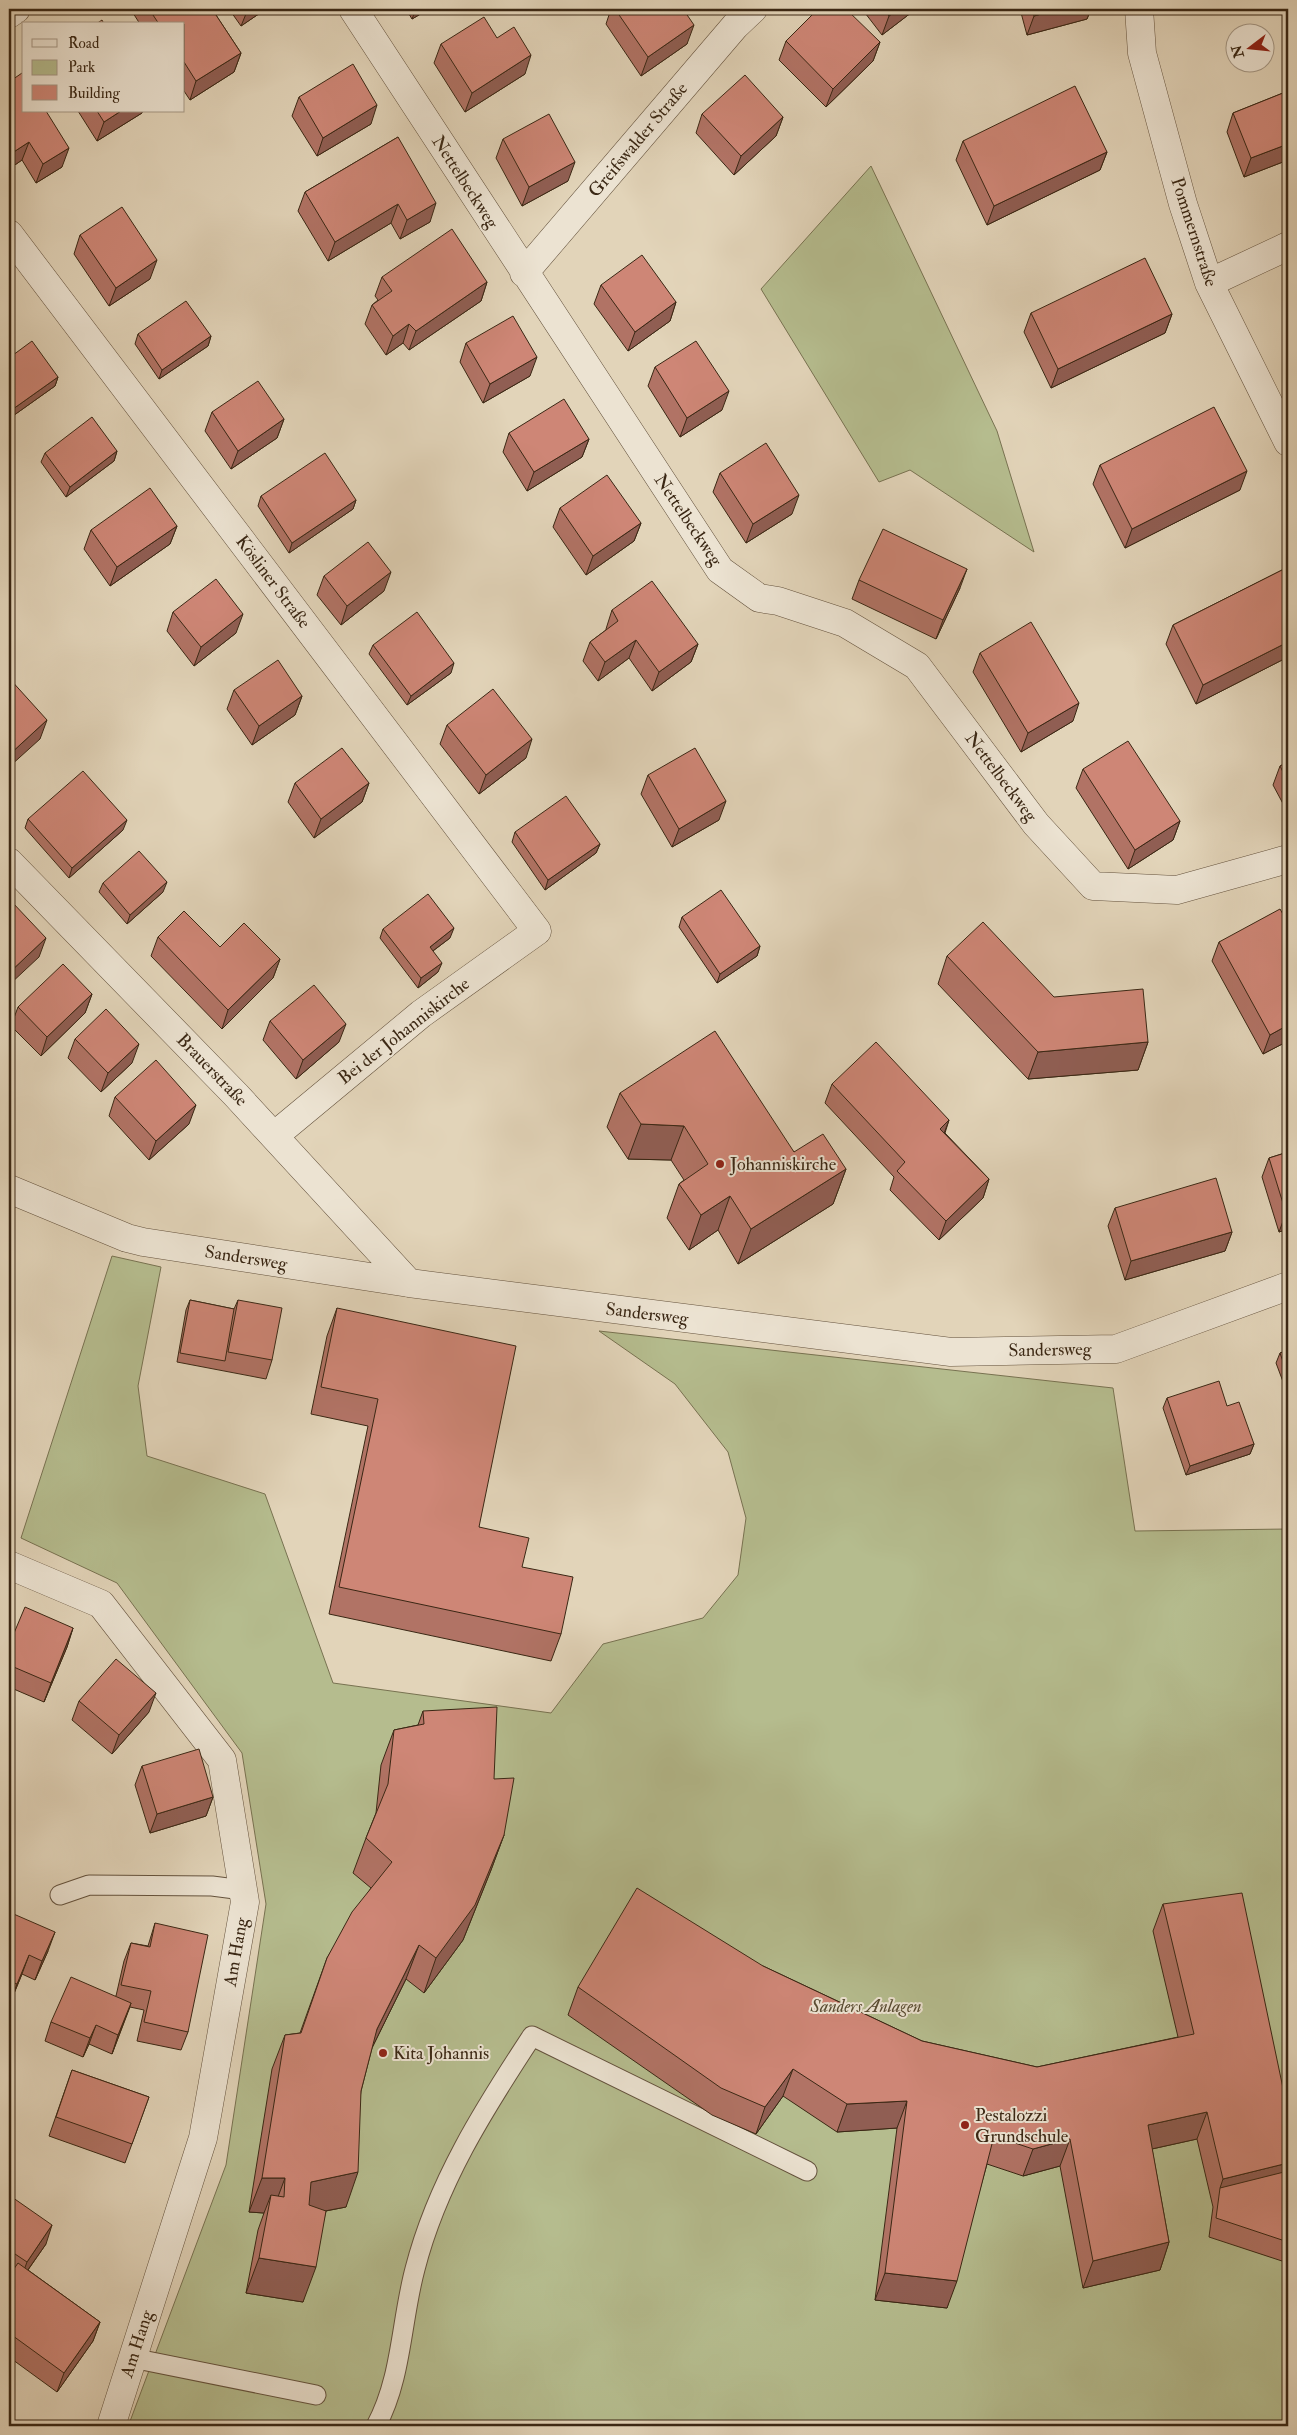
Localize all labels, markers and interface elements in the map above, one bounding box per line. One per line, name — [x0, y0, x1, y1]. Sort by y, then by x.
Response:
legend — [22, 22, 185, 112]
north arrow — [1224, 22, 1274, 72]
text: Road — [68, 34, 100, 53]
text: N — [1228, 43, 1248, 61]
text: Park — [68, 58, 95, 77]
street label: Greifswalder Straße — [583, 77, 693, 202]
text: Building — [68, 84, 120, 103]
street label: Nettelbeckweg — [426, 131, 504, 234]
street label: Pommernstraße — [1166, 175, 1223, 290]
street label: Nettelbeckweg — [649, 469, 728, 571]
street label: Kösliner Straße — [230, 531, 316, 634]
street label: Nettelbeckweg — [960, 728, 1043, 827]
street label: Bei der Johanniskirche — [334, 972, 475, 1090]
street label: Brauerstraße — [172, 1029, 253, 1112]
place label: Johanniskirche — [729, 1153, 837, 1176]
marker: Johanniskirche — [714, 1158, 726, 1170]
street label: Sandersweg — [203, 1240, 290, 1276]
street label: Sandersweg — [604, 1298, 691, 1331]
street label: Sandersweg — [1008, 1338, 1093, 1362]
street label: Am Hang — [218, 1915, 254, 1989]
park label: Sanders Anlagen — [809, 1995, 922, 2018]
place label: Kita Johannis — [393, 2042, 489, 2065]
marker: Kita Johannis — [377, 2047, 389, 2059]
place label: Pestalozzi Grundschule — [975, 2104, 1069, 2148]
marker: Pestalozzi Grundschule — [959, 2119, 971, 2131]
street label: Am Hang — [115, 2306, 159, 2382]

